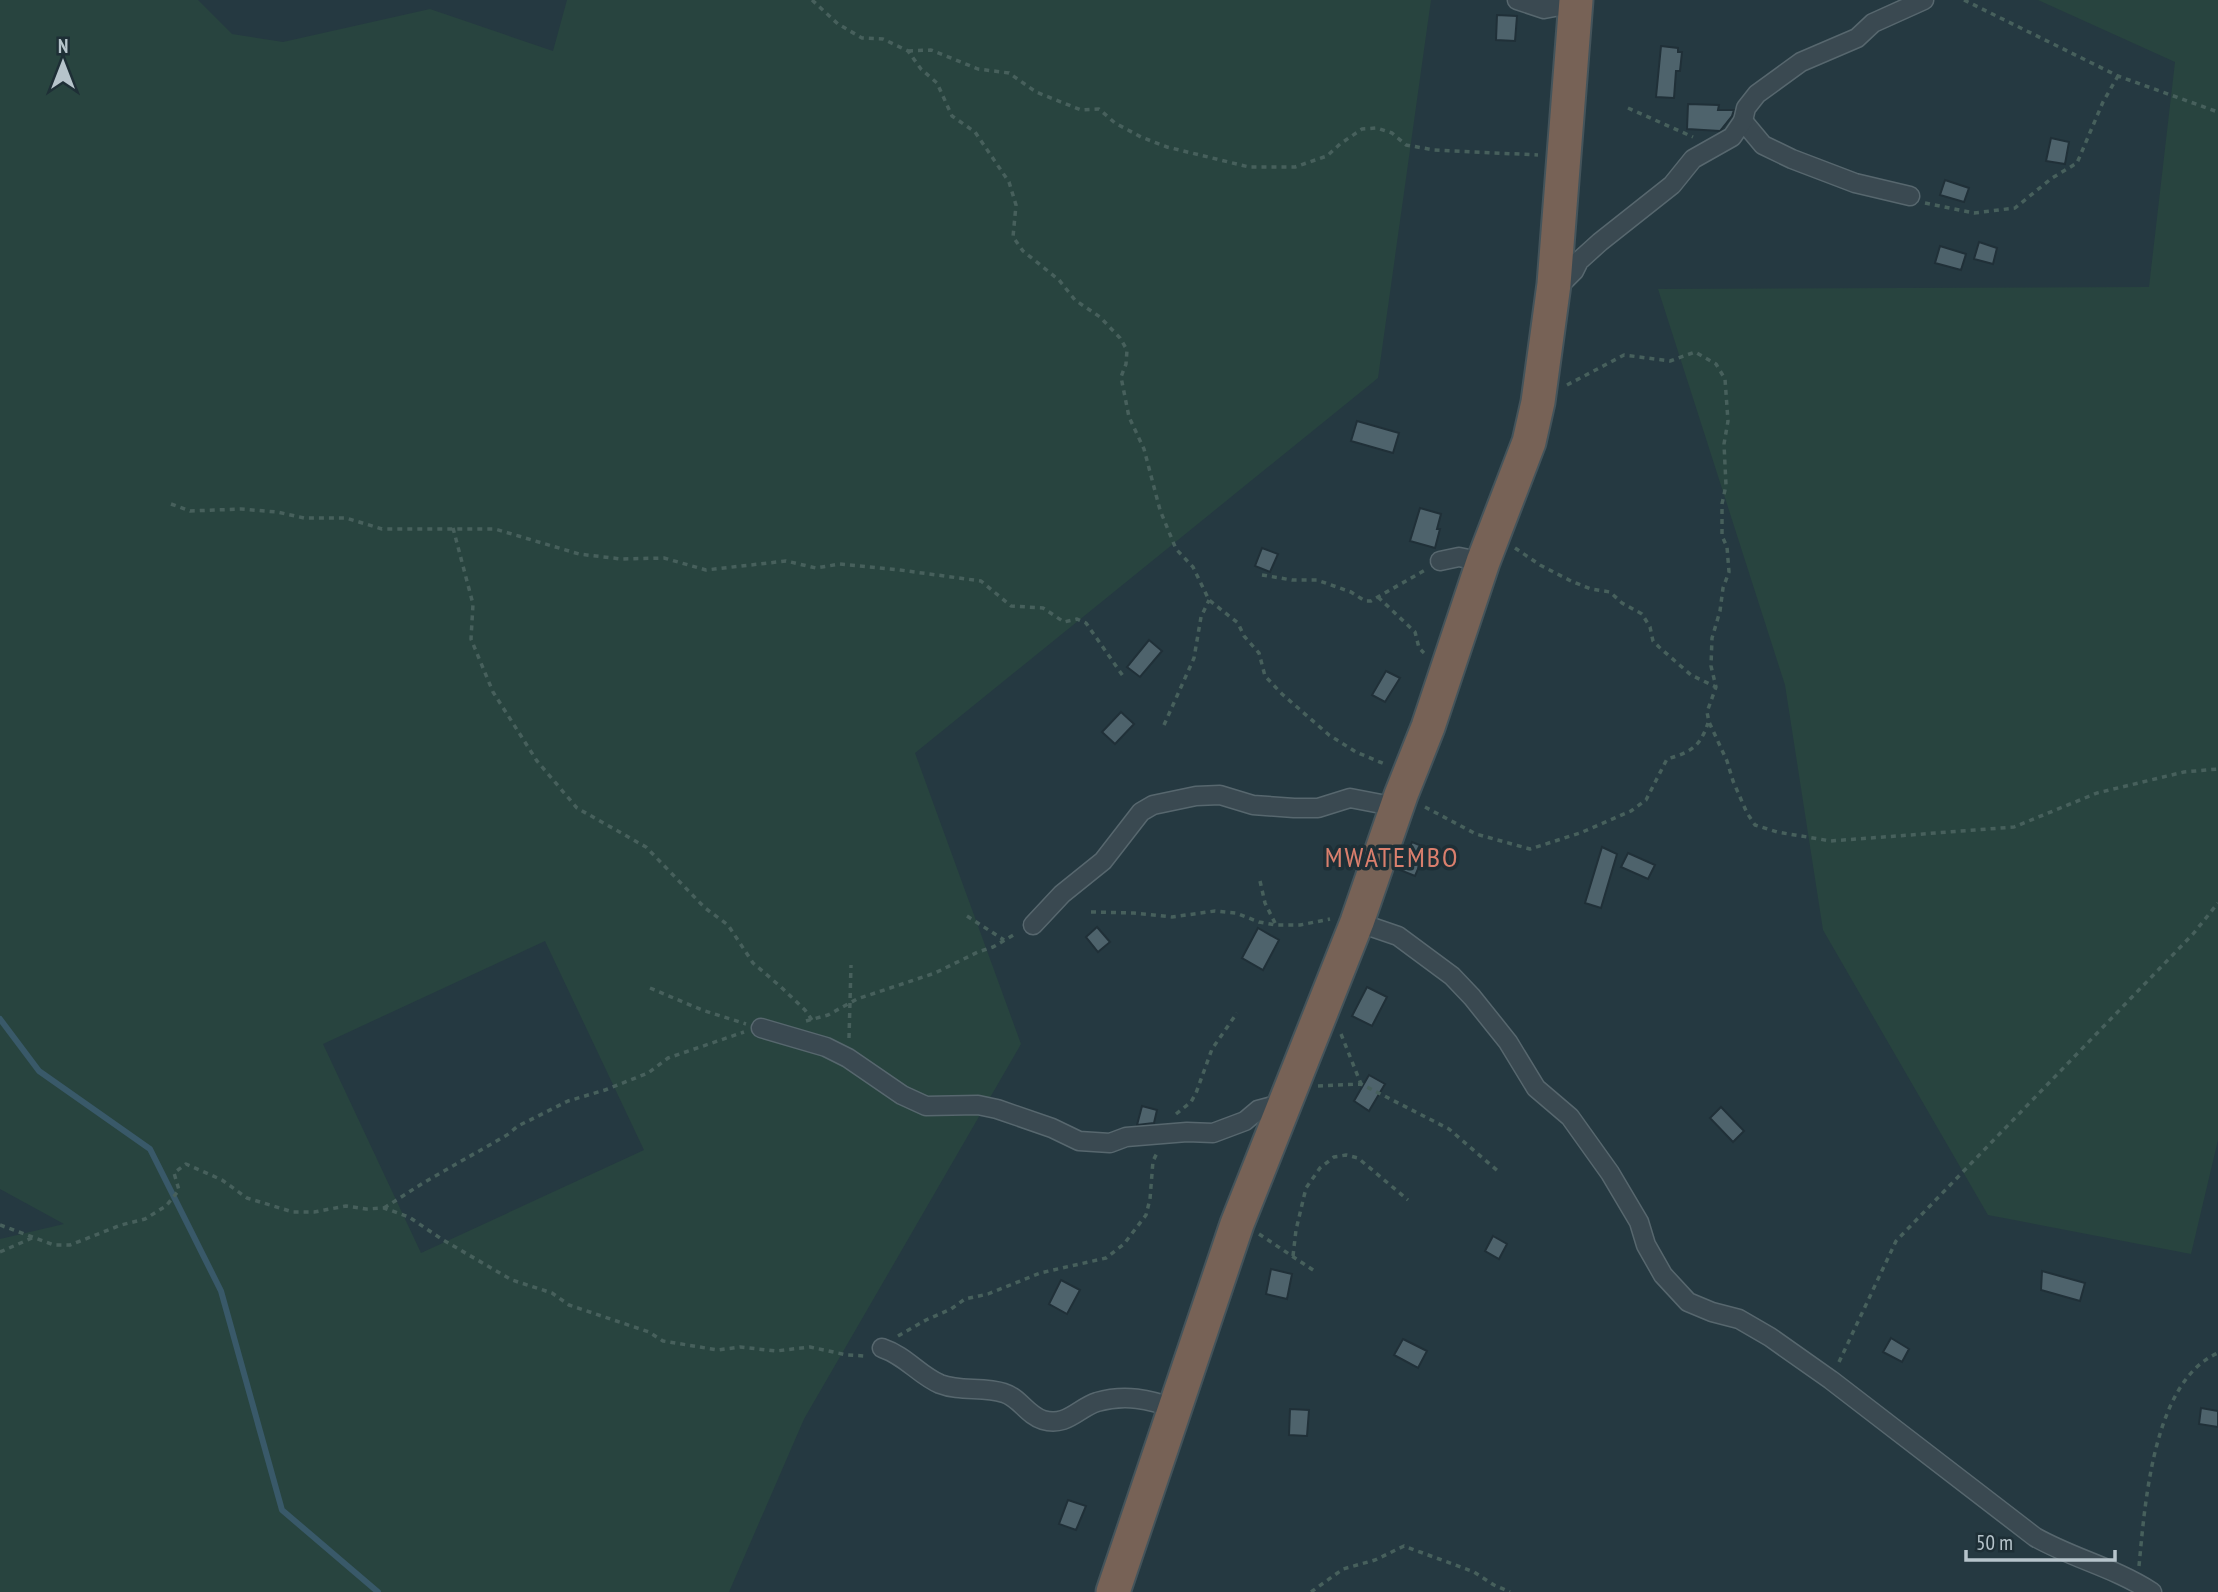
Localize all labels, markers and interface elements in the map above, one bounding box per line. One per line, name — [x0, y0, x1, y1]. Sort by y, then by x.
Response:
north arrow — [28, 28, 98, 98]
text: N — [58, 34, 68, 58]
district label: MWATEMBO — [1325, 838, 1459, 875]
scale bar — [1966, 1518, 2115, 1562]
text: 50 m — [1976, 1529, 2013, 1556]

